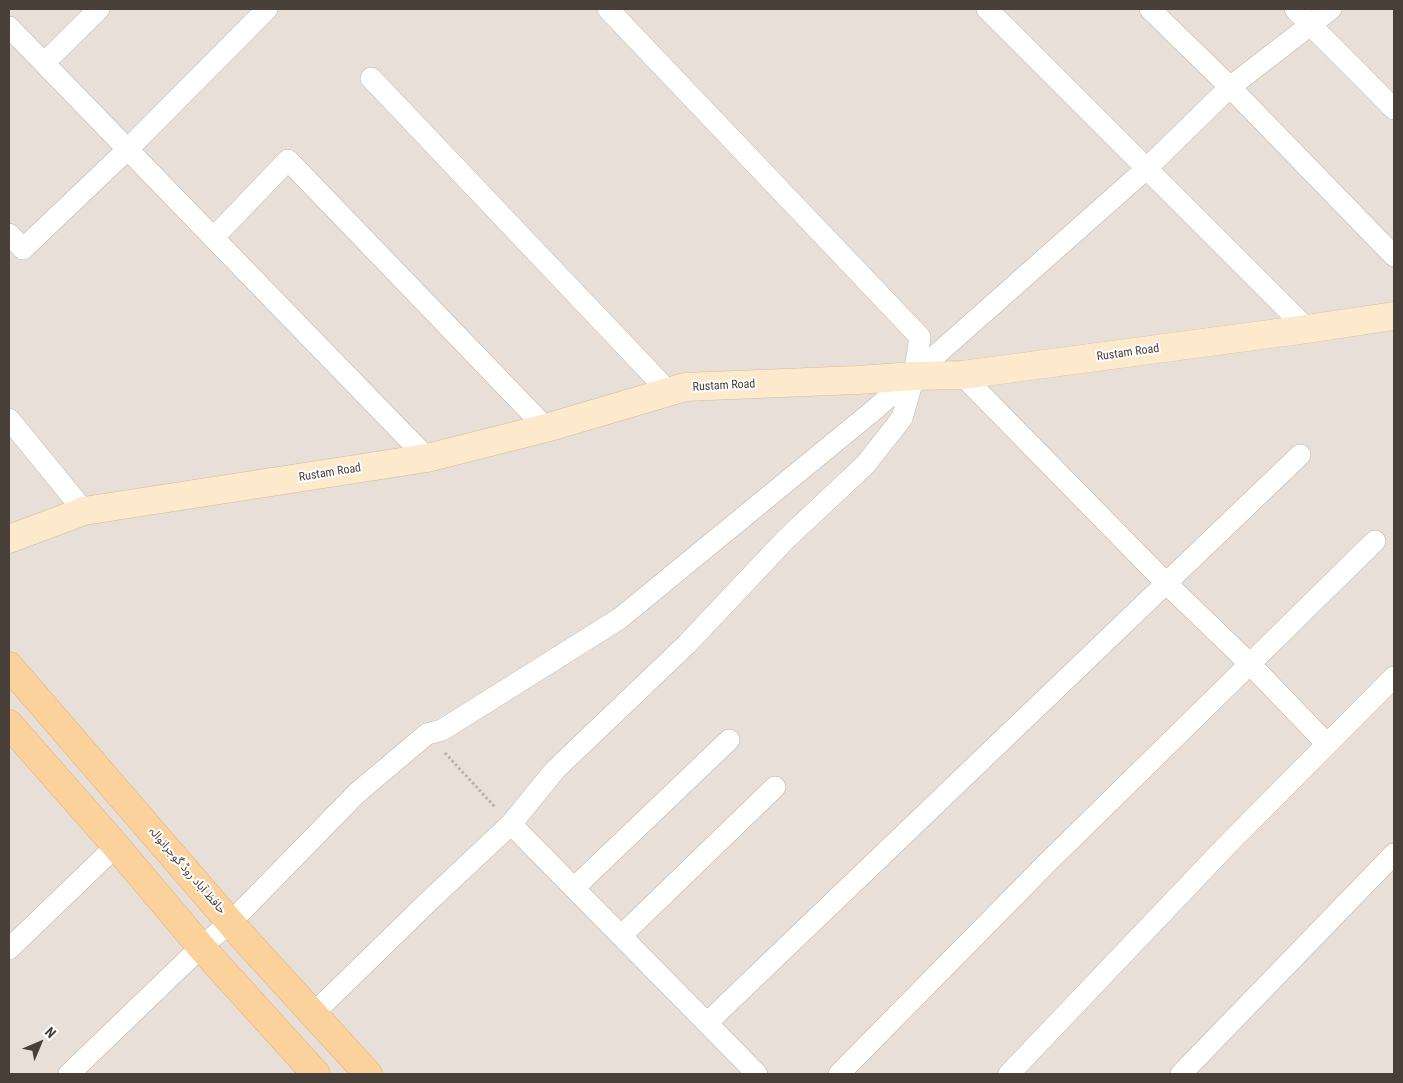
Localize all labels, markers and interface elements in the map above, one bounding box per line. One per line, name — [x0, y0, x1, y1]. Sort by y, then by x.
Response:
street label: Rustam Road — [1096, 341, 1160, 365]
street label: Rustam Road — [692, 377, 756, 395]
street label: Rustam Road — [298, 461, 362, 485]
street label: حافظ آباد روڈ گوجرانوالہ — [145, 825, 229, 917]
north arrow — [15, 1018, 65, 1068]
text: N — [42, 1024, 59, 1041]

